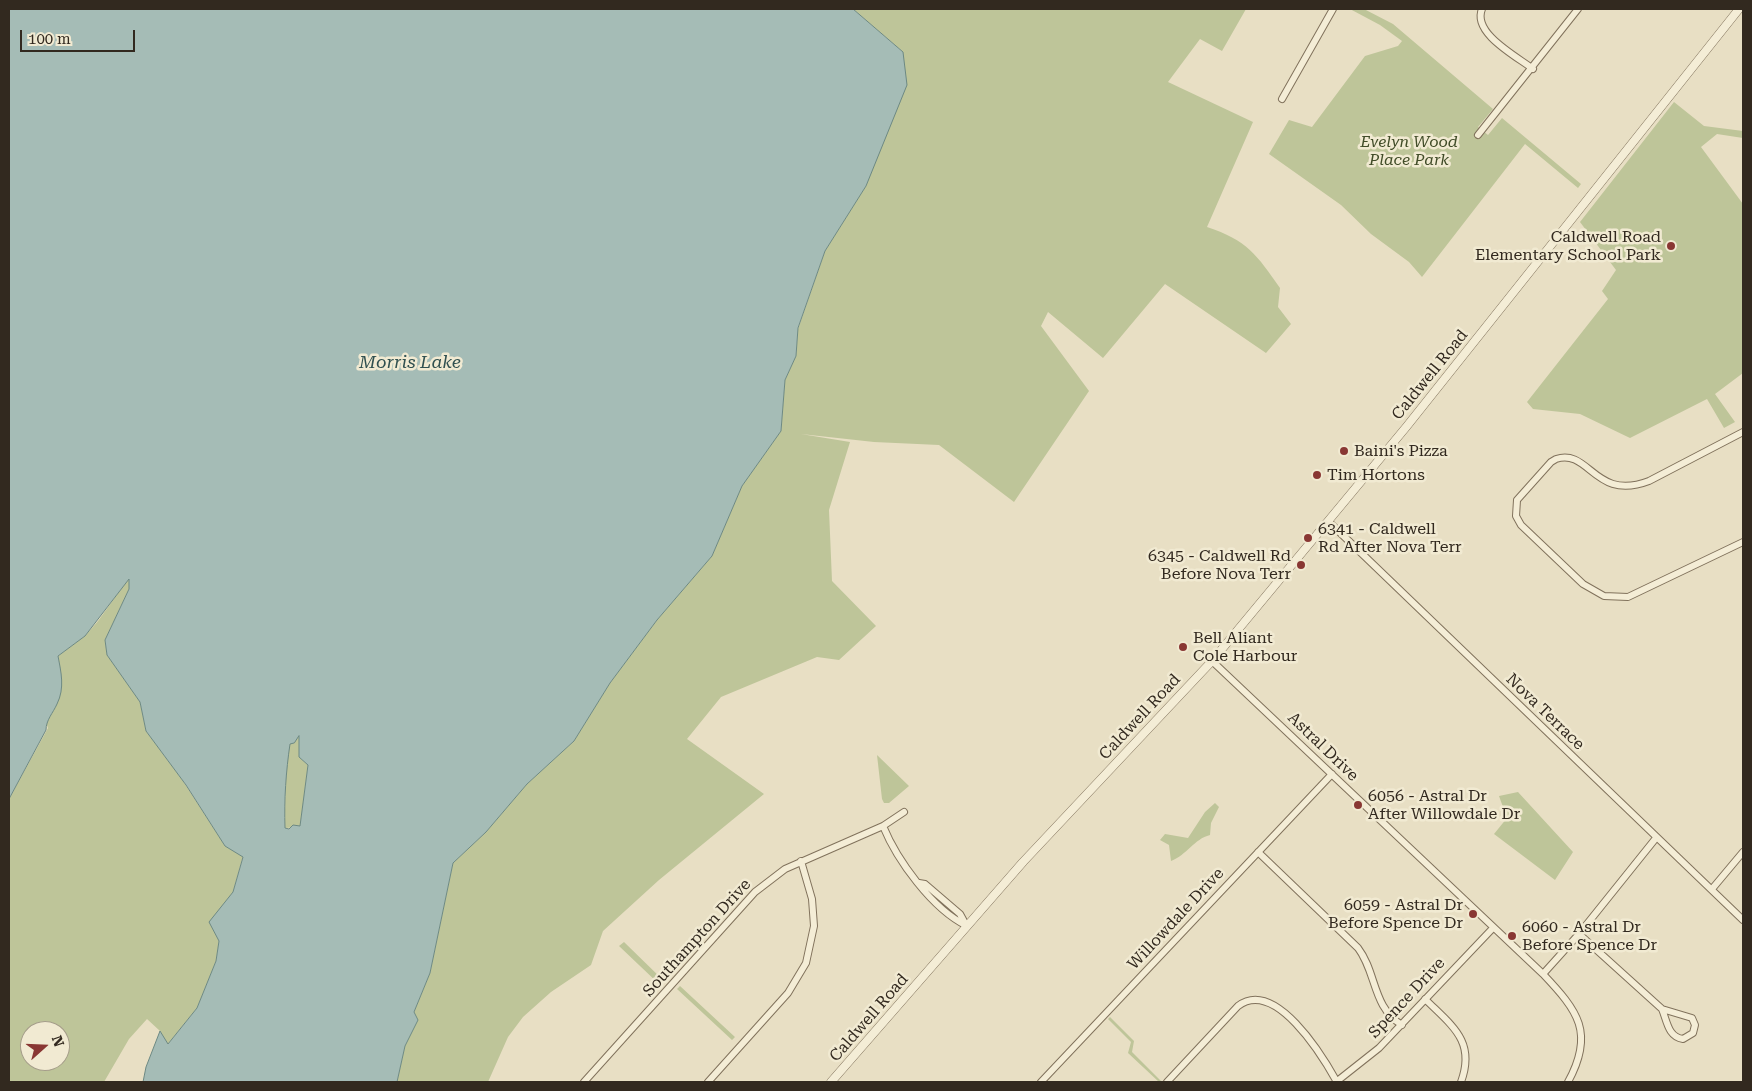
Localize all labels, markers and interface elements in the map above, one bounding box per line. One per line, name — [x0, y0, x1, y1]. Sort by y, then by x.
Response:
scale bar — [22, 20, 138, 52]
text: 100 m — [28, 30, 71, 48]
park label: Evelyn Wood Place Park — [1360, 132, 1458, 170]
place label: Caldwell Road Elementary School Park — [1475, 227, 1661, 265]
marker: Caldwell Road Elementary School Park — [1665, 240, 1677, 252]
street label: Caldwell Road — [1388, 326, 1472, 424]
water label: Morris Lake — [359, 352, 461, 374]
place label: Baini's Pizza — [1354, 441, 1448, 461]
marker: Baini's Pizza — [1338, 445, 1350, 457]
place label: Tim Hortons — [1327, 465, 1425, 485]
marker: Tim Hortons — [1311, 469, 1323, 481]
place label: 6341 - Caldwell Rd After Nova Terr — [1318, 519, 1462, 557]
marker: 6341 - Caldwell Rd After Nova Terr — [1302, 532, 1314, 544]
place label: 6345 - Caldwell Rd Before Nova Terr — [1148, 546, 1291, 584]
marker: 6345 - Caldwell Rd Before Nova Terr — [1295, 559, 1307, 571]
place label: Bell Aliant Cole Harbour — [1193, 628, 1297, 666]
marker: Bell Aliant Cole Harbour — [1177, 641, 1189, 653]
street label: Caldwell Road — [1095, 670, 1185, 764]
street label: Nova Terrace — [1502, 670, 1588, 754]
street label: Astral Drive — [1284, 709, 1362, 785]
place label: 6056 - Astral Dr After Willowdale Dr — [1368, 786, 1520, 824]
marker: 6056 - Astral Dr After Willowdale Dr — [1352, 799, 1364, 811]
street label: Willowdale Drive — [1124, 864, 1228, 974]
street label: Southampton Drive — [639, 875, 755, 1001]
place label: 6059 - Astral Dr Before Spence Dr — [1328, 895, 1463, 933]
marker: 6059 - Astral Dr Before Spence Dr — [1467, 908, 1479, 920]
place label: 6060 - Astral Dr Before Spence Dr — [1522, 917, 1657, 955]
marker: 6060 - Astral Dr Before Spence Dr — [1506, 930, 1518, 942]
street label: Spence Drive — [1365, 954, 1449, 1042]
street label: Caldwell Road — [826, 970, 912, 1066]
north arrow — [20, 1021, 70, 1071]
text: N — [49, 1033, 68, 1049]

